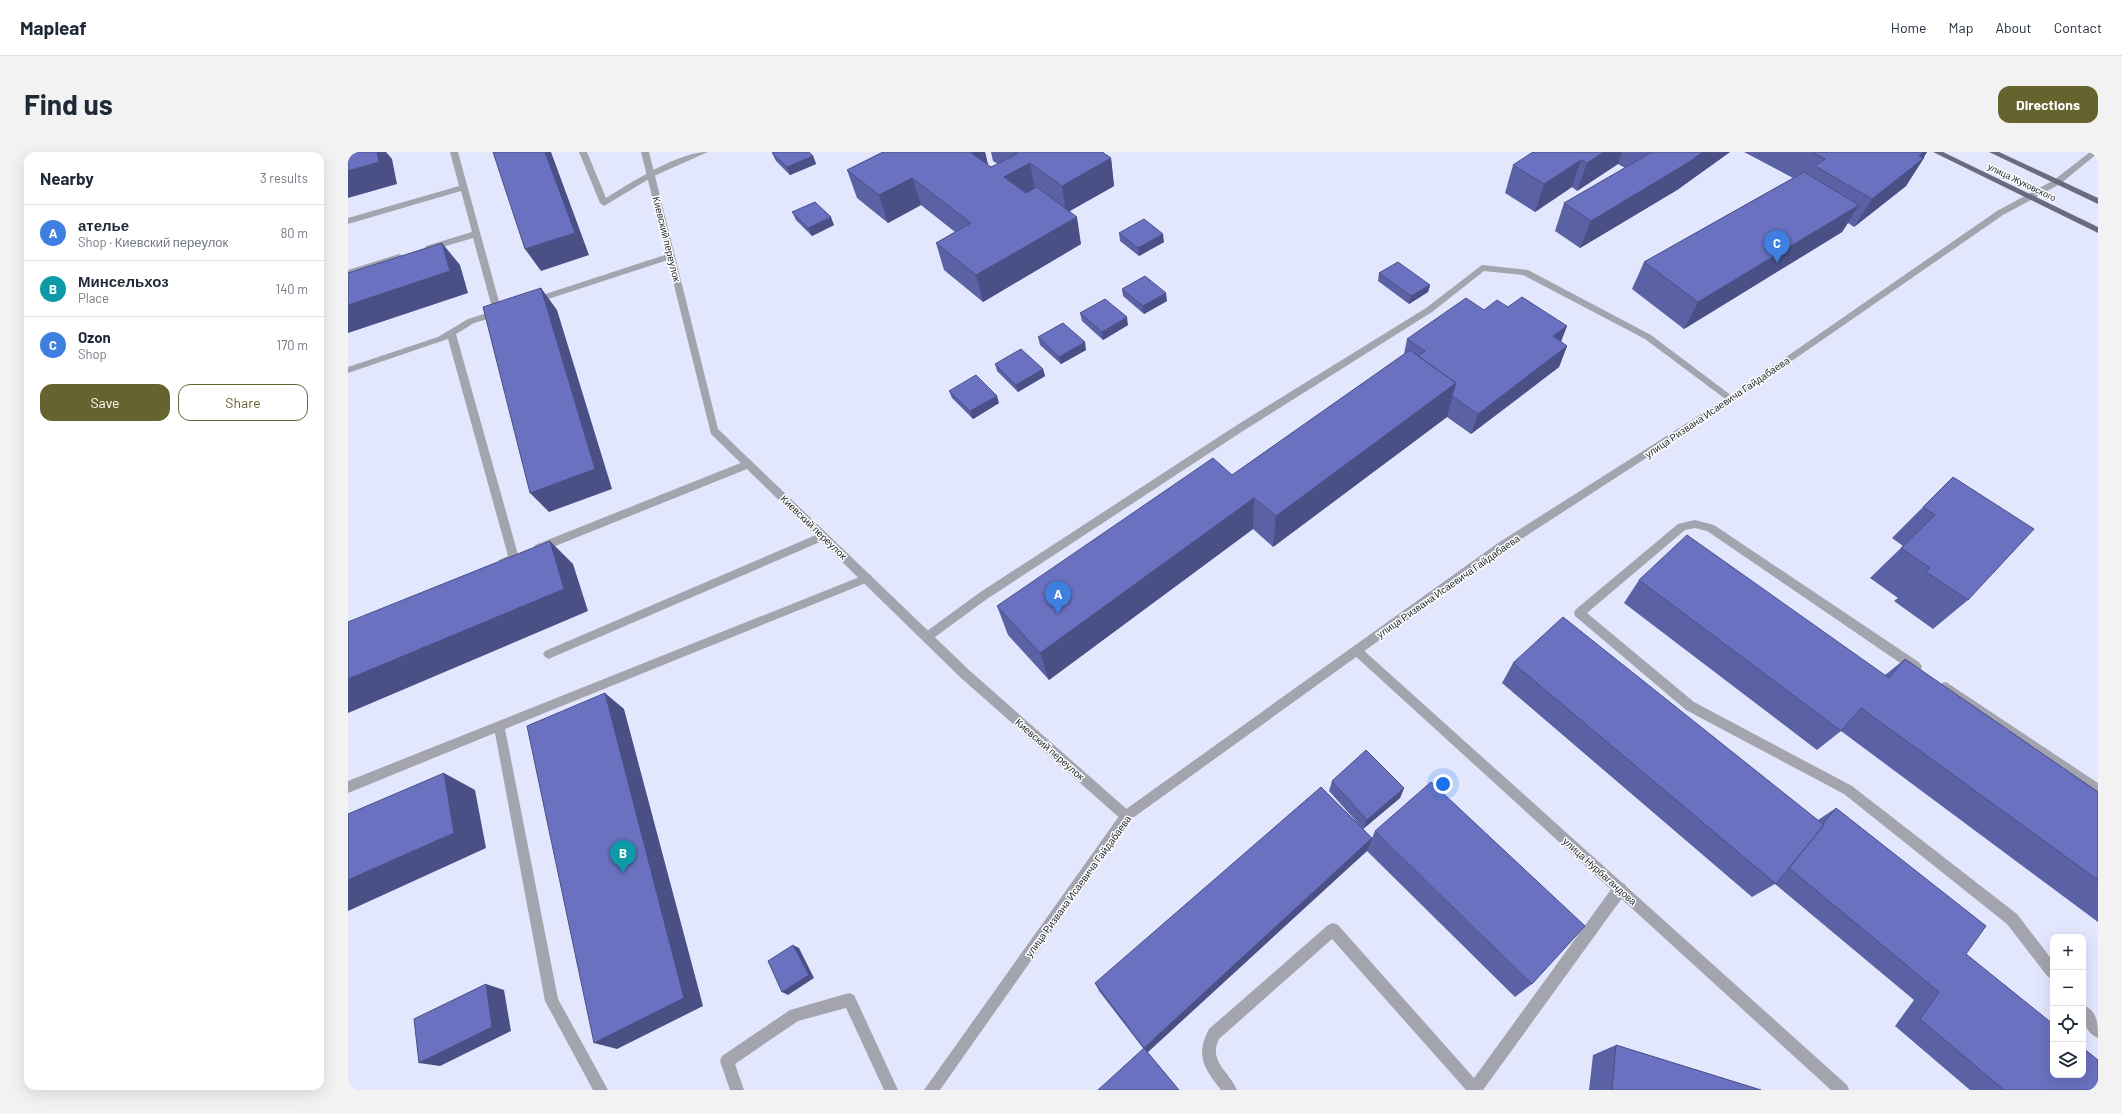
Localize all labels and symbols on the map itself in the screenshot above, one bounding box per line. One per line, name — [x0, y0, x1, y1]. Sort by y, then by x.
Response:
street label: улица Жуковского — [1986, 161, 2058, 203]
street label: Киевский переулок — [651, 195, 684, 283]
pin: C — [1764, 230, 1790, 263]
street label: улица Ризвана Исаевича Гайдабаева — [1642, 354, 1792, 460]
street label: Киевский переулок — [778, 492, 850, 562]
street label: улица Ризвана Исаевича Гайдабаева — [1374, 532, 1522, 640]
pin: A — [1045, 581, 1071, 614]
street label: Киевский переулок — [1013, 716, 1087, 783]
your location — [1433, 774, 1453, 794]
street label: улица Ризвана Исаевича Гайдабаева — [1023, 813, 1134, 959]
street label: улица Нурбагандова — [1561, 835, 1640, 907]
pin: B — [610, 840, 636, 873]

